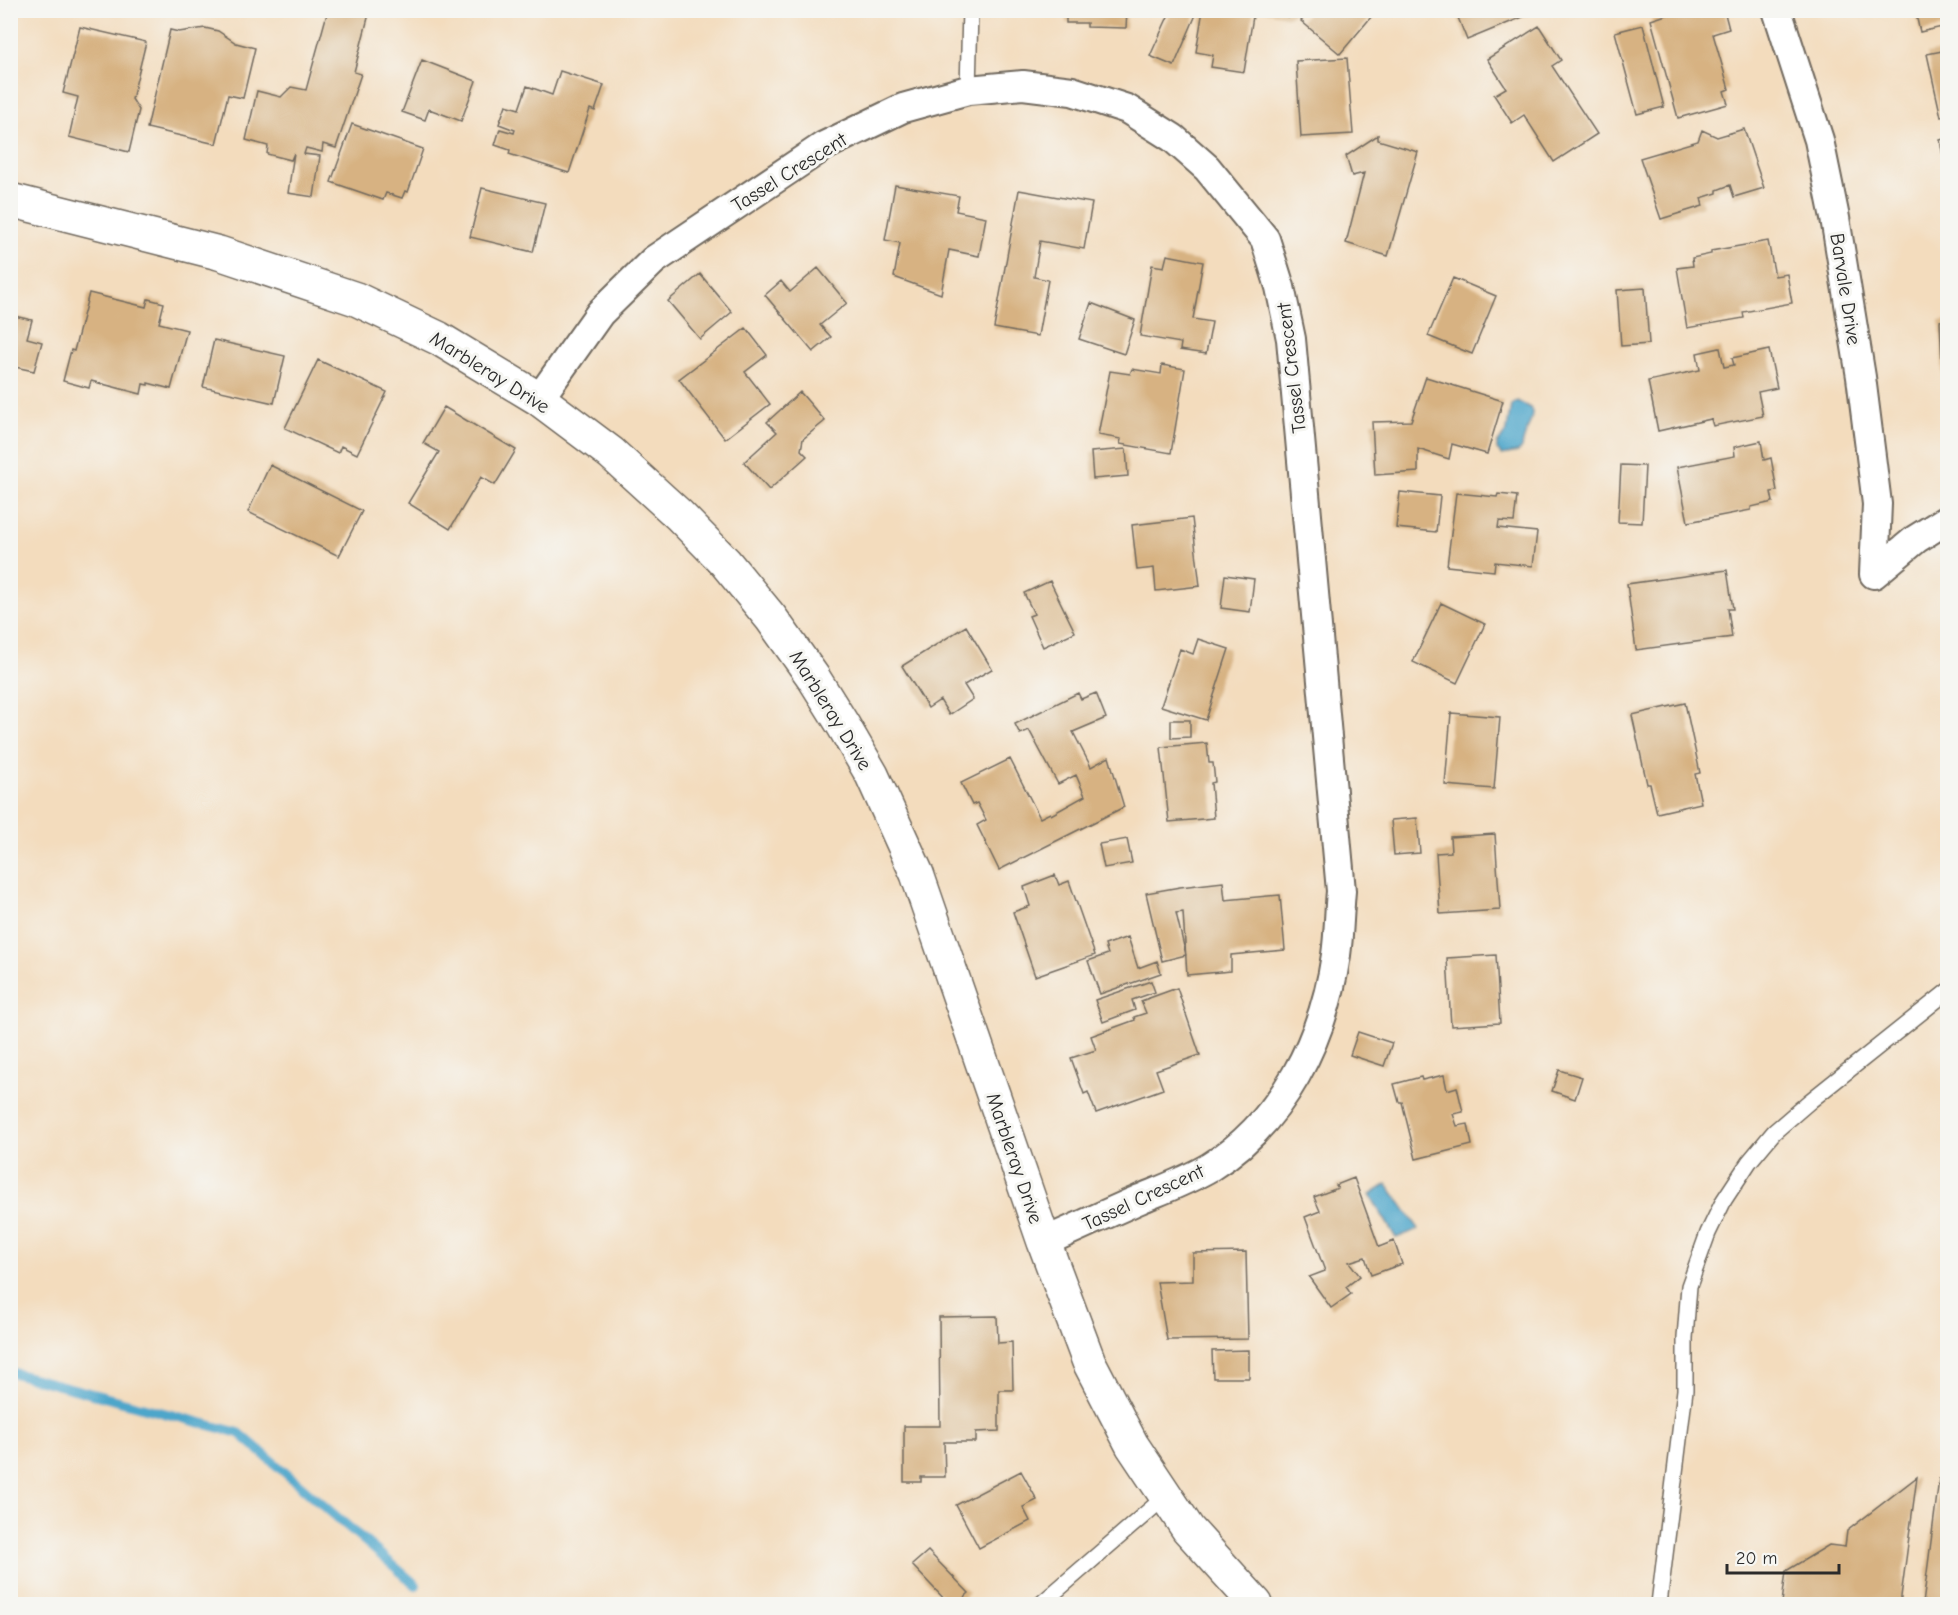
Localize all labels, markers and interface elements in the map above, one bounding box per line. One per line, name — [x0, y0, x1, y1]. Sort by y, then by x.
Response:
street label: Tassel Crescent — [728, 127, 852, 217]
street label: Barvale Drive — [1825, 231, 1866, 347]
street label: Tassel Crescent — [1272, 300, 1311, 434]
street label: Marbleray Drive — [426, 326, 554, 418]
street label: Marbleray Drive — [785, 646, 877, 774]
street label: Marbleray Drive — [981, 1090, 1048, 1227]
street label: Tassel Crescent — [1079, 1159, 1209, 1236]
scale bar — [1727, 1537, 1840, 1575]
text: 20 m — [1736, 1548, 1777, 1569]

